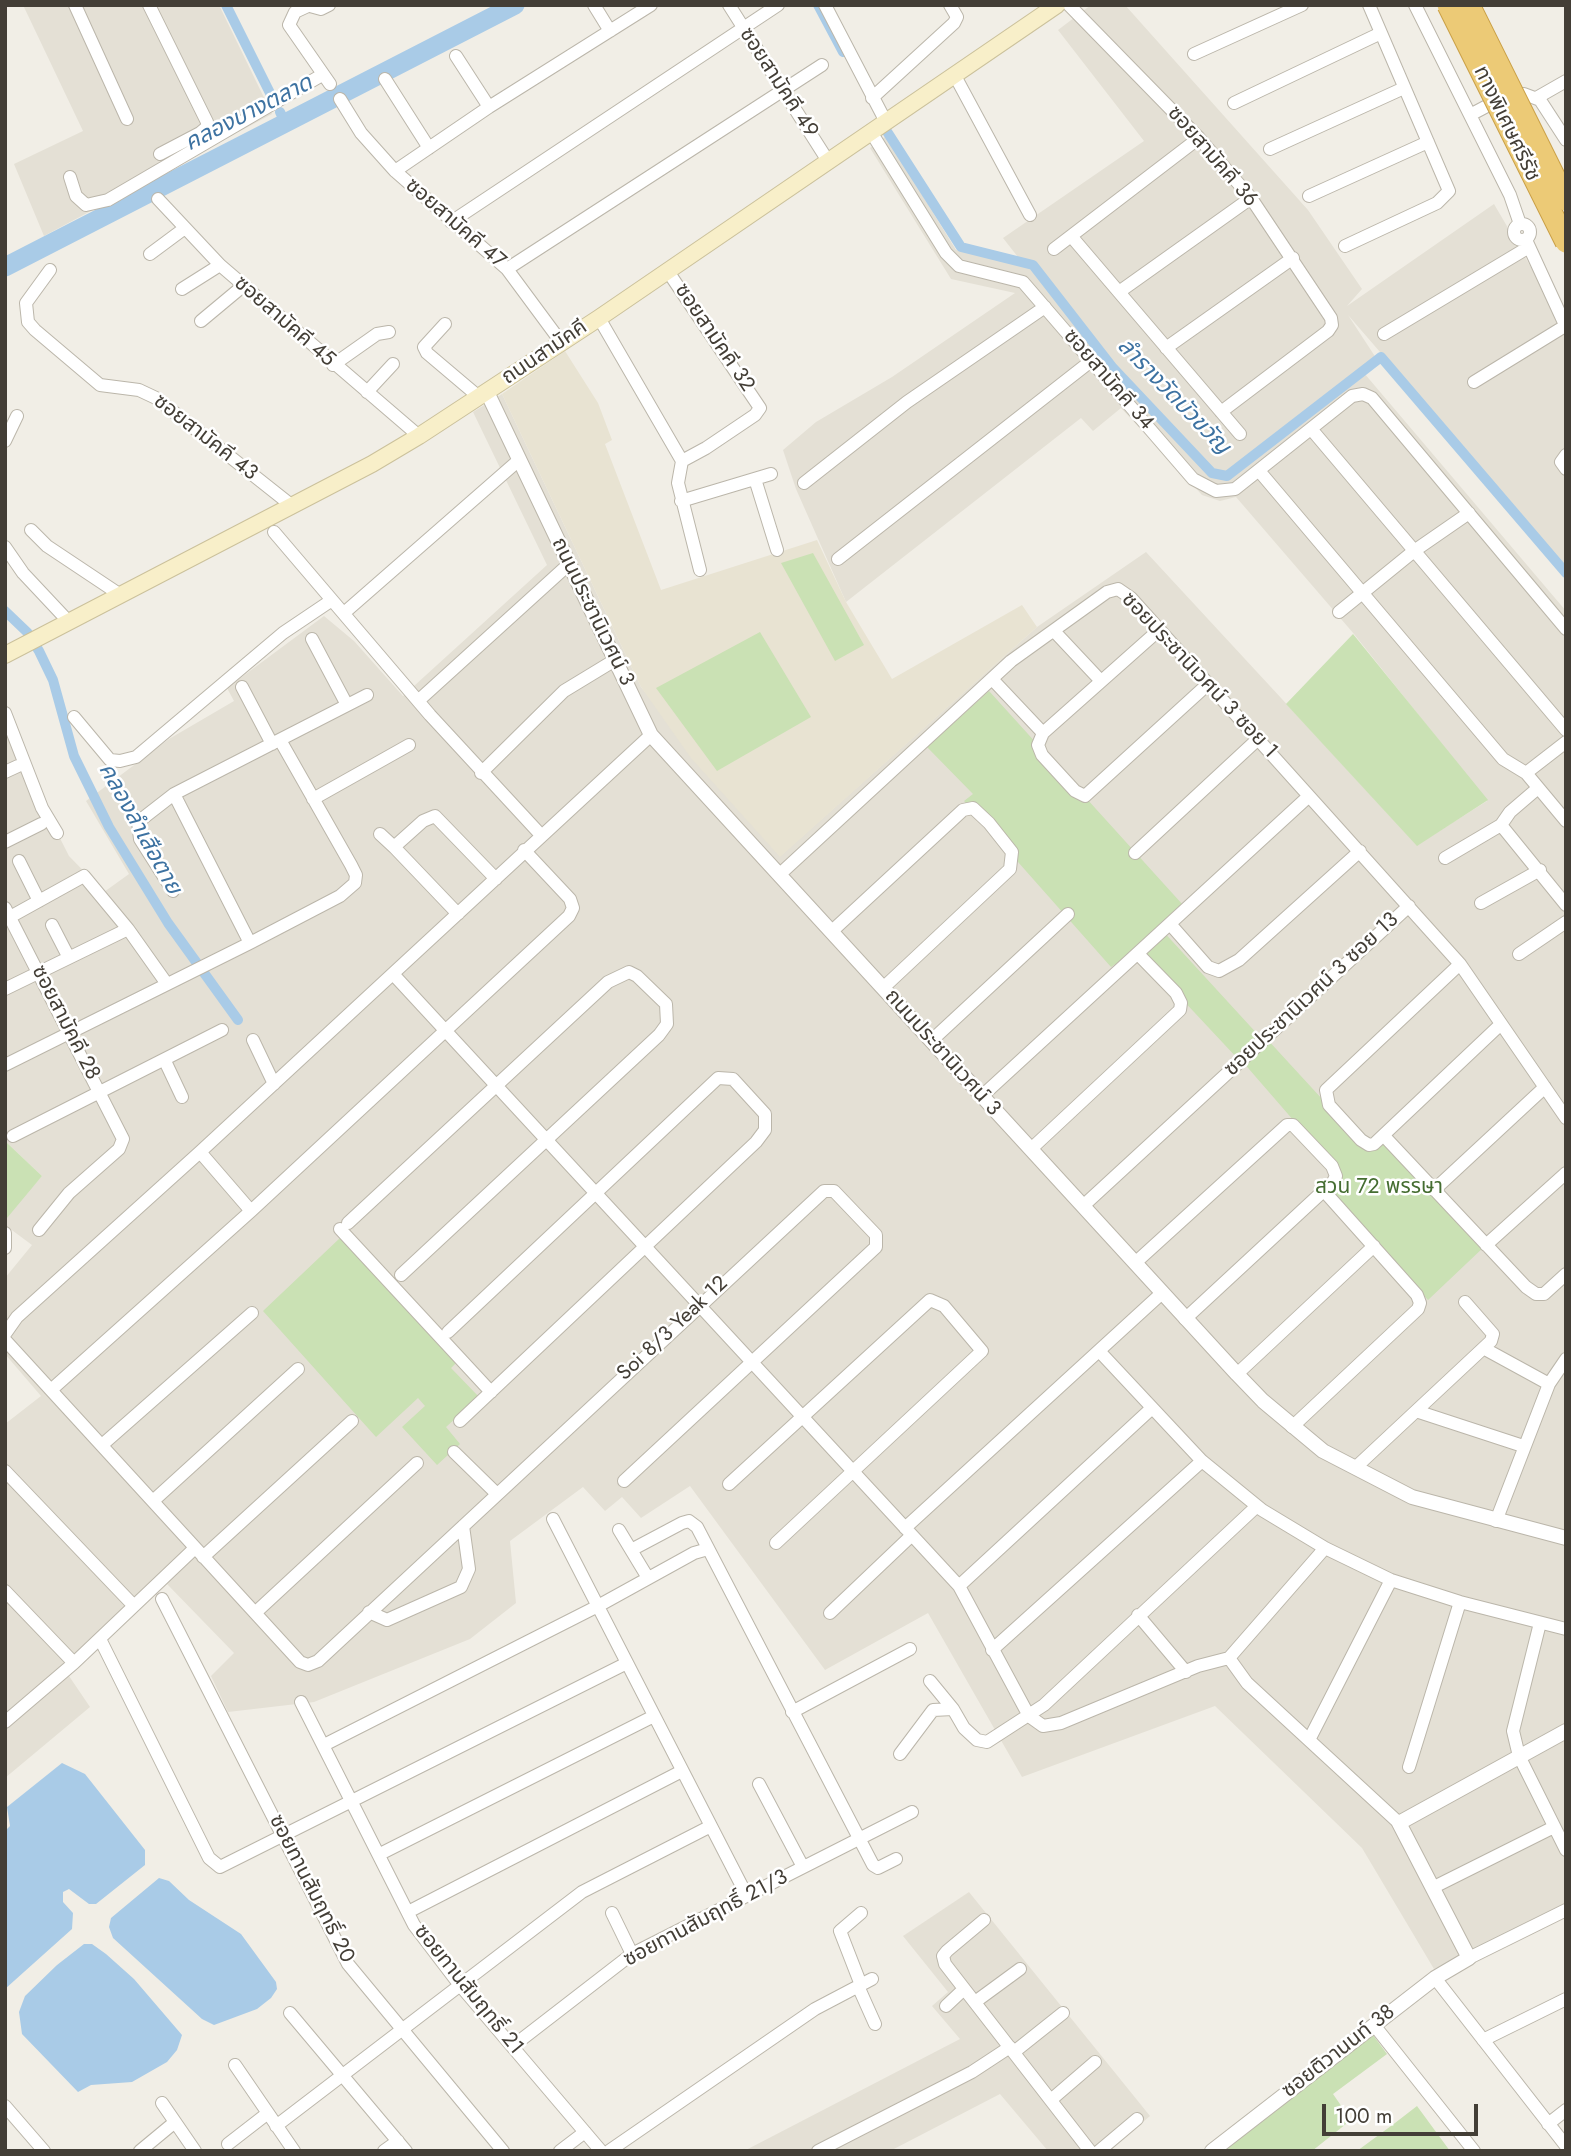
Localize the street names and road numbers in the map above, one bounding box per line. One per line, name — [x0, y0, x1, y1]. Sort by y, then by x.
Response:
street label: ซอยสามัคคี 49 — [733, 23, 823, 143]
street label: ทางพิเศษศรีรัช — [1467, 62, 1545, 186]
street label: ซอยสามัคคี 36 — [1161, 101, 1263, 213]
street label: ซอยสามัคคี 47 — [400, 173, 510, 275]
street label: ซอยสามัคคี 45 — [228, 271, 340, 373]
street label: ซอยสามัคคี 32 — [669, 279, 759, 397]
street label: ถนนสามัคคี — [497, 315, 593, 391]
street label: ซอยสามัคคี 34 — [1057, 324, 1159, 436]
street label: ซอยสามัคคี 43 — [148, 389, 262, 487]
street label: ถนนประชานิเวศน์ 3 — [545, 534, 639, 690]
street label: ซอยประชานิเวศน์ 3 ซอย 1 — [1116, 588, 1282, 764]
street label: ซอยประชานิเวศน์ 3 ซอย 13 — [1220, 908, 1404, 1082]
street label: ซอยสามัคคี 28 — [25, 962, 105, 1084]
street label: ถนนประชานิเวศน์ 3 — [879, 985, 1005, 1121]
street label: Soi 8/3 Yeak 12 — [612, 1271, 734, 1387]
street label: ซอยทานสัมฤทธิ์ 20 — [263, 1811, 359, 1967]
street label: ซอยทานสัมฤทธิ์ 21/3 — [620, 1865, 792, 1973]
street label: ซอยทานสัมฤทธิ์ 21 — [408, 1920, 528, 2060]
street label: ซอยติวานนท์ 38 — [1278, 2000, 1400, 2104]

